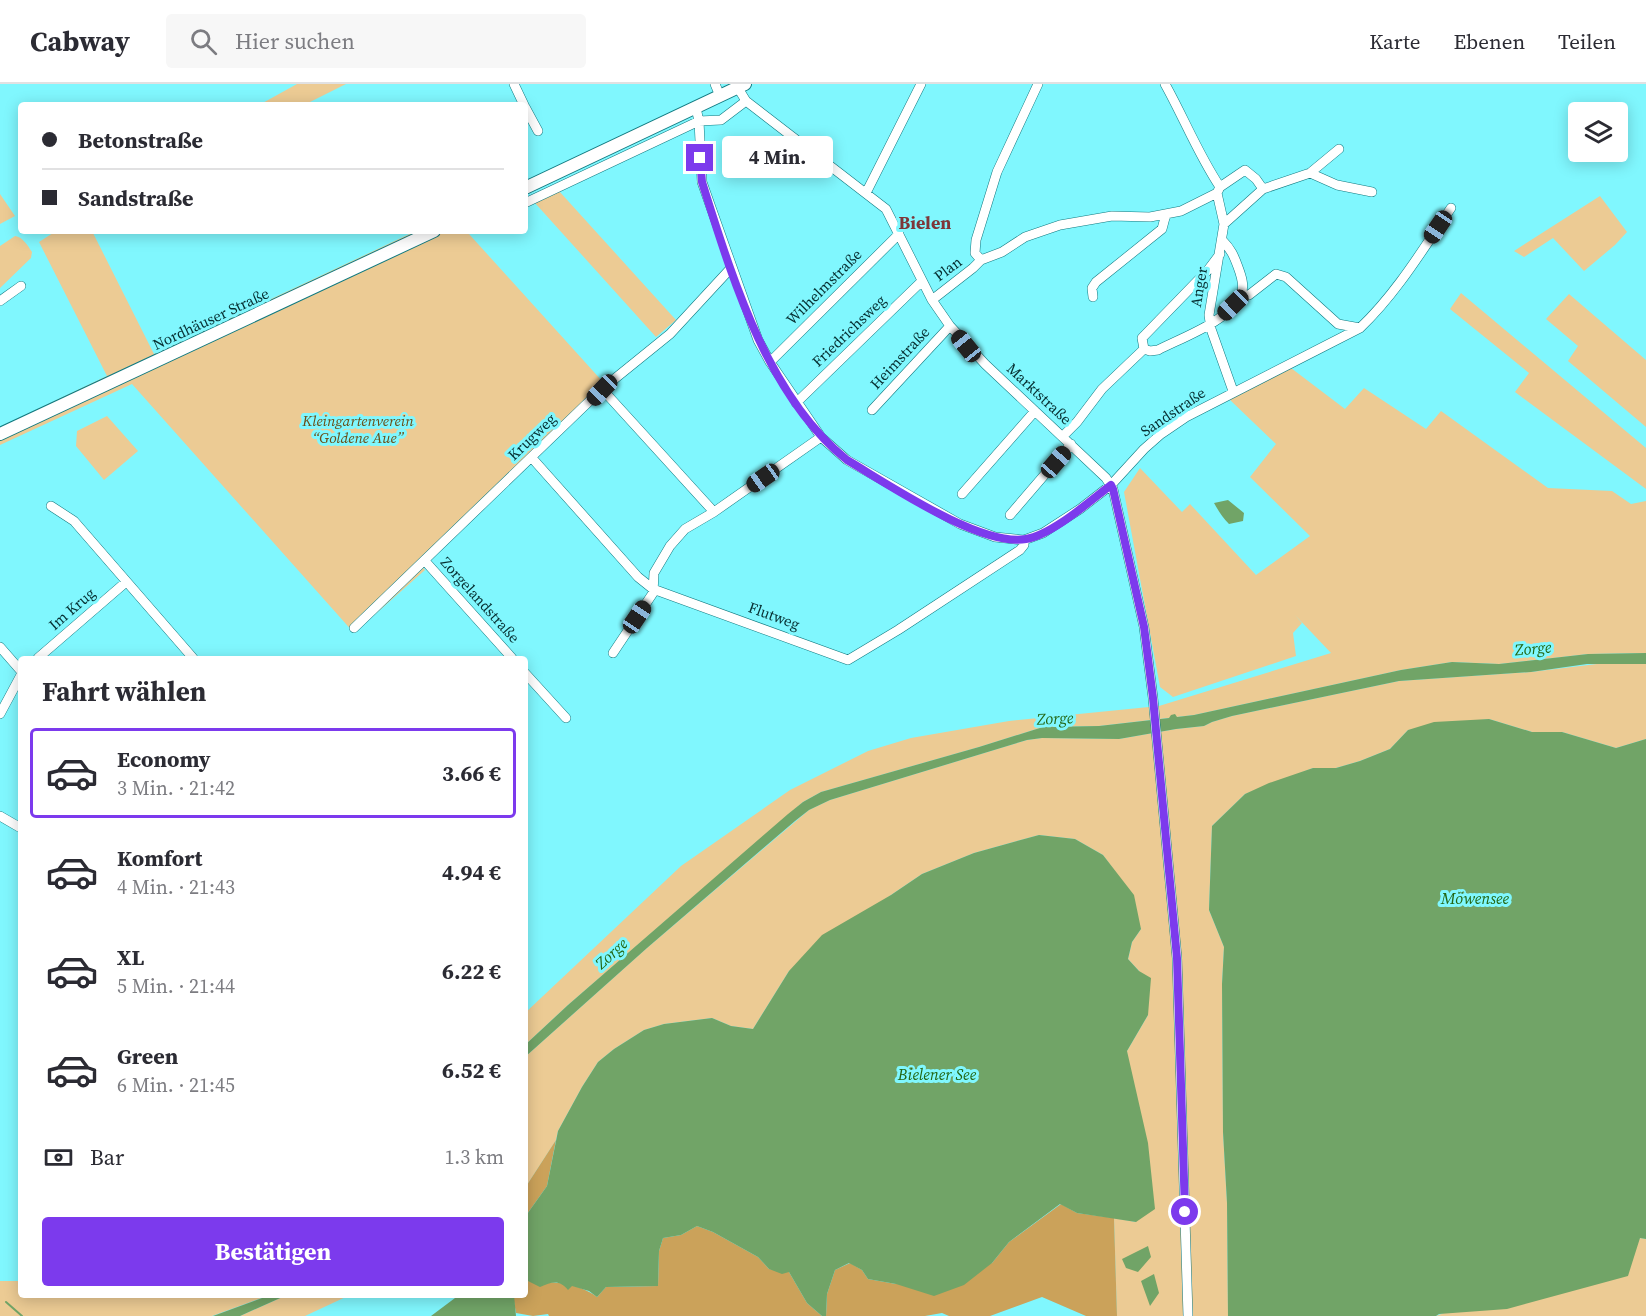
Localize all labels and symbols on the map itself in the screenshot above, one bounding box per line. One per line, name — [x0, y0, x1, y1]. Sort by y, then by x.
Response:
callout: 4 Min. — [721, 137, 832, 179]
route end — [686, 144, 713, 171]
car — [1420, 207, 1456, 247]
district label: Bielen — [899, 210, 951, 235]
street label: Wilhelmstraße — [781, 244, 866, 329]
street label: Plan — [929, 251, 966, 286]
street label: Anger — [1185, 265, 1212, 309]
street label: Nordhäuser Straße — [149, 282, 273, 355]
car — [1214, 286, 1252, 324]
street label: Friedrichsweg — [807, 290, 890, 371]
street label: Heimstraße — [865, 321, 934, 394]
car — [948, 326, 984, 366]
street label: Marktstraße — [1002, 358, 1077, 429]
car — [583, 371, 621, 409]
street label: Sandstraße — [1136, 382, 1210, 441]
street label: Krugweg — [503, 408, 560, 465]
park label: Kleingartenverein “Goldene Aue” — [301, 410, 414, 448]
car — [1037, 443, 1075, 481]
car — [743, 460, 783, 496]
street label: Zorgelandstraße — [436, 552, 525, 647]
street label: Im Krug — [44, 582, 100, 635]
car — [619, 597, 655, 637]
street label: Flutweg — [746, 597, 803, 635]
water label: Zorge — [1513, 635, 1553, 661]
water label: Zorge — [1035, 706, 1074, 730]
water label: Möwensee — [1440, 887, 1509, 909]
water label: Zorge — [589, 932, 632, 974]
water label: Bielener See — [897, 1063, 977, 1085]
route start — [1171, 1198, 1198, 1225]

